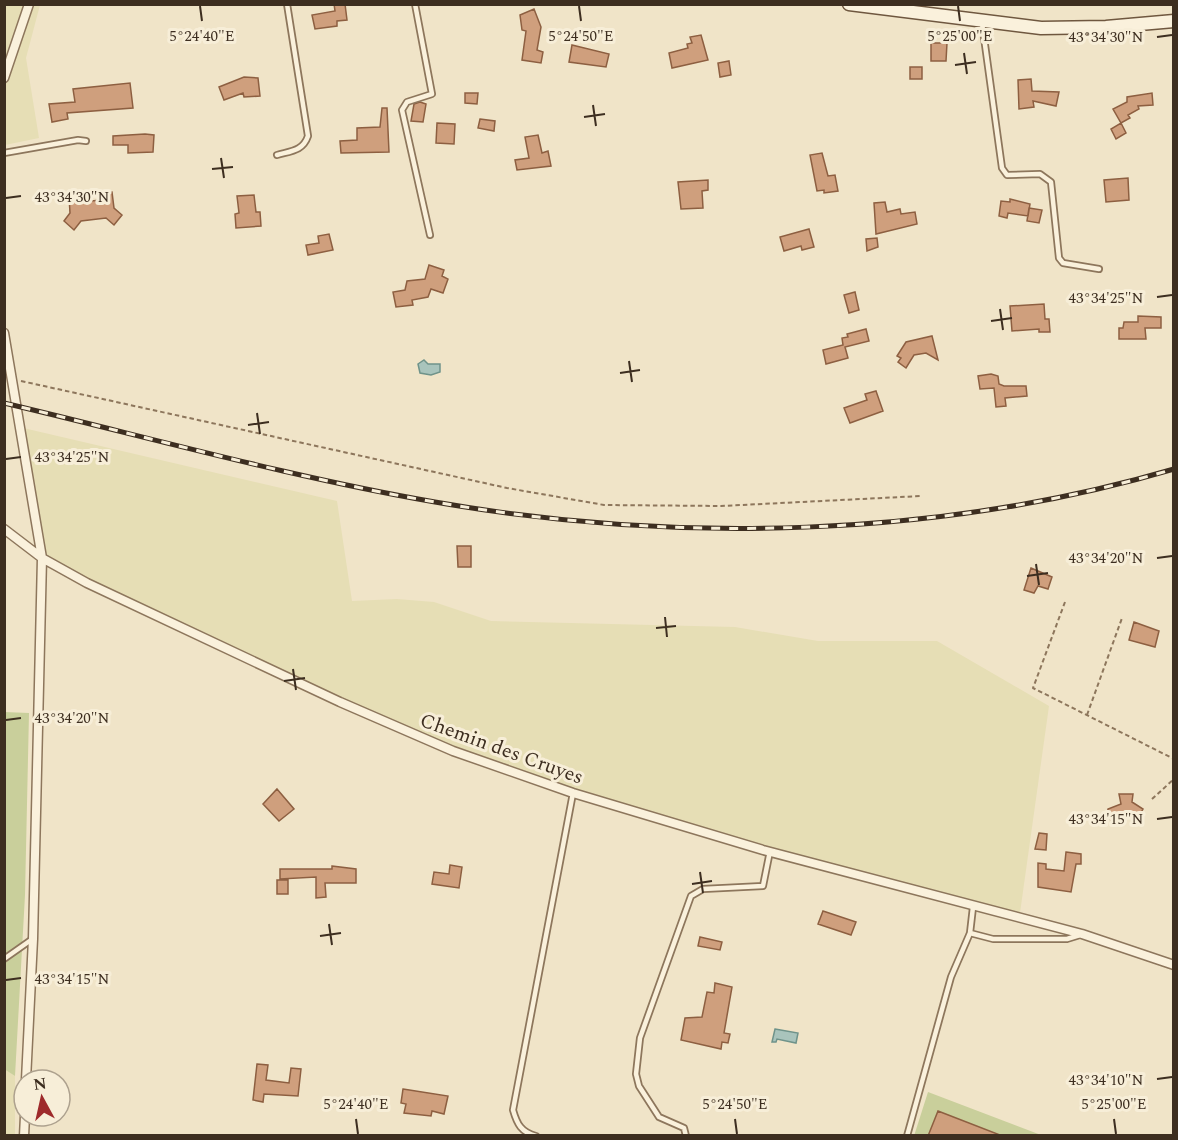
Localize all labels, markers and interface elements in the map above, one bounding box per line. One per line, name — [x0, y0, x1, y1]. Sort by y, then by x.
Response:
text: 5°24'40"E — [169, 25, 235, 48]
text: 5°24'50"E — [548, 25, 614, 48]
text: 5°25'00"E — [927, 25, 993, 48]
text: 43°34'30"N — [1069, 26, 1144, 49]
text: 43°34'30"N — [35, 186, 110, 209]
text: 43°34'25"N — [1069, 287, 1144, 310]
text: 43°34'25"N — [35, 446, 110, 469]
text: 43°34'20"N — [1069, 547, 1144, 570]
street label: Chemin des Cruyes — [416, 705, 588, 792]
text: 43°34'20"N — [35, 707, 110, 730]
text: 43°34'15"N — [1069, 808, 1144, 831]
text: 43°34'15"N — [35, 968, 110, 991]
north arrow — [12, 1068, 72, 1128]
text: 43°34'10"N — [1069, 1069, 1144, 1092]
text: N — [32, 1071, 48, 1097]
text: 5°24'40"E — [323, 1093, 389, 1116]
text: 5°24'50"E — [702, 1093, 768, 1116]
text: 5°25'00"E — [1081, 1093, 1147, 1116]

